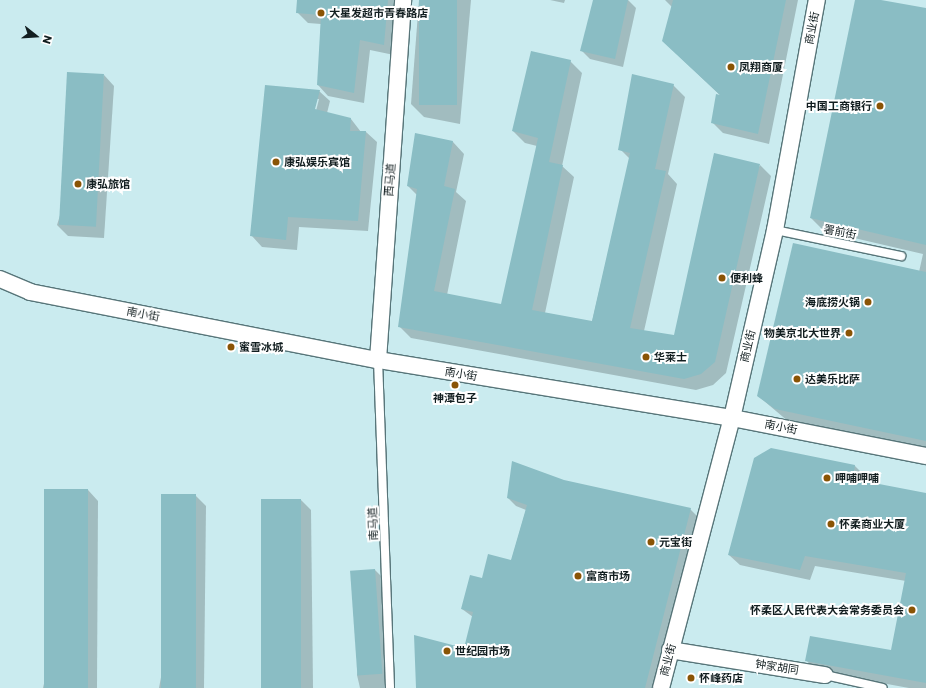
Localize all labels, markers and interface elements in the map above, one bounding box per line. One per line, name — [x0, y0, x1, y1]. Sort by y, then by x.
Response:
place label: 大星发超市青春路店 — [329, 6, 428, 20]
marker: 大星发超市青春路店 — [316, 8, 326, 18]
street label: 商业街 — [802, 11, 822, 45]
north arrow — [16, 16, 56, 56]
text: N — [39, 33, 56, 46]
place label: 凤翔商厦 — [739, 60, 783, 74]
marker: 凤翔商厦 — [726, 62, 736, 72]
place label: 中国工商银行 — [806, 99, 872, 113]
marker: 中国工商银行 — [875, 101, 885, 111]
place label: 康弘娱乐宾馆 — [284, 155, 350, 169]
marker: 康弘娱乐宾馆 — [271, 157, 281, 167]
street label: 西马道 — [382, 163, 398, 197]
place label: 康弘旅馆 — [86, 177, 130, 191]
marker: 康弘旅馆 — [73, 179, 83, 189]
street label: 署前街 — [823, 222, 857, 242]
place label: 便利蜂 — [730, 271, 763, 285]
marker: 便利蜂 — [717, 273, 727, 283]
place label: 海底捞火锅 — [805, 295, 860, 309]
marker: 海底捞火锅 — [863, 297, 873, 307]
street label: 南小街 — [126, 304, 160, 324]
place label: 物美京北大世界 — [764, 326, 841, 340]
street label: 商业街 — [738, 328, 758, 364]
marker: 物美京北大世界 — [844, 328, 854, 338]
place label: 蜜雪冰城 — [239, 340, 283, 354]
marker: 蜜雪冰城 — [226, 342, 236, 352]
place label: 华莱士 — [654, 350, 687, 364]
marker: 华莱士 — [641, 352, 651, 362]
street label: 南小街 — [444, 365, 478, 383]
place label: 达美乐比萨 — [805, 372, 860, 386]
marker: 达美乐比萨 — [792, 374, 802, 384]
marker: 神潭包子 — [450, 380, 460, 390]
place label: 神潭包子 — [433, 391, 477, 405]
street label: 南小街 — [764, 417, 798, 437]
place label: 呷哺呷哺 — [835, 471, 879, 485]
marker: 呷哺呷哺 — [822, 473, 832, 483]
street label: 南马道 — [366, 507, 380, 541]
place label: 怀柔商业大厦 — [839, 517, 905, 531]
marker: 怀柔商业大厦 — [826, 519, 836, 529]
place label: 元宝街 — [659, 535, 692, 549]
marker: 元宝街 — [646, 537, 656, 547]
place label: 富商市场 — [586, 569, 630, 583]
marker: 富商市场 — [573, 571, 583, 581]
place label: 怀柔区人民代表大会常务委员会 — [750, 603, 904, 617]
marker: 怀柔区人民代表大会常务委员会 — [907, 605, 917, 615]
street label: 商业街 — [658, 642, 678, 678]
place label: 世纪园市场 — [455, 644, 510, 658]
marker: 世纪园市场 — [442, 646, 452, 656]
street label: 钟家胡同 — [754, 657, 800, 677]
place label: 怀峰药店 — [699, 671, 743, 685]
marker: 怀峰药店 — [686, 673, 696, 683]

